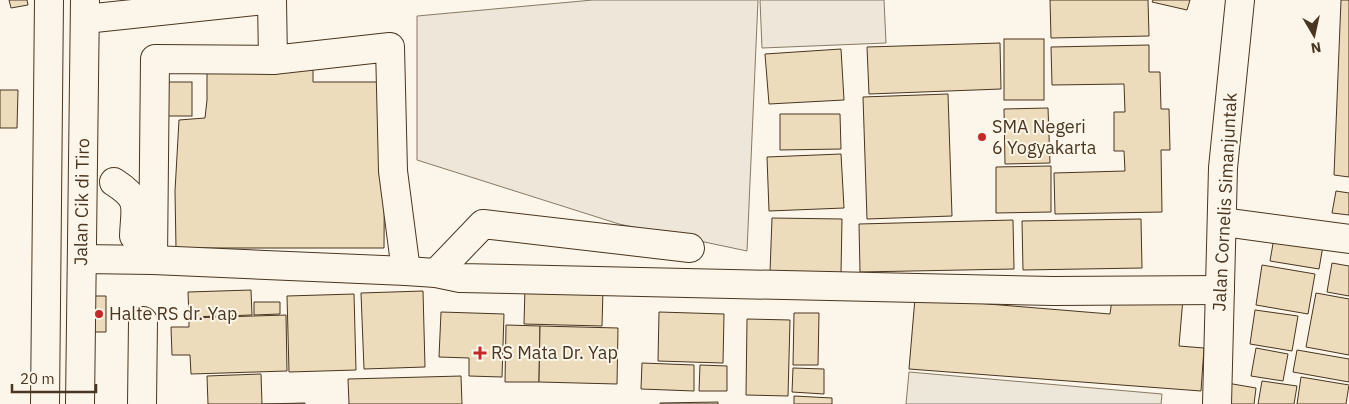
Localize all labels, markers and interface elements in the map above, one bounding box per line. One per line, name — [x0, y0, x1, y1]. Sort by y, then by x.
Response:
north arrow — [1289, 10, 1339, 60]
text: N — [1310, 38, 1322, 58]
street label: Jalan Cornelis Simanjuntak — [1207, 92, 1242, 312]
place label: SMA Negeri 6 Yogyakarta — [992, 115, 1097, 159]
marker: SMA Negeri 6 Yogyakarta — [976, 131, 988, 143]
street label: Jalan Cik di Tiro — [69, 138, 94, 266]
place label: Halte RS dr. Yap — [109, 302, 237, 325]
marker: Halte RS dr. Yap — [93, 308, 105, 320]
place label: RS Mata Dr. Yap — [491, 341, 618, 364]
marker: RS Mata Dr. Yap — [473, 346, 487, 360]
scale bar — [12, 362, 96, 394]
text: 20 m — [20, 369, 55, 388]

